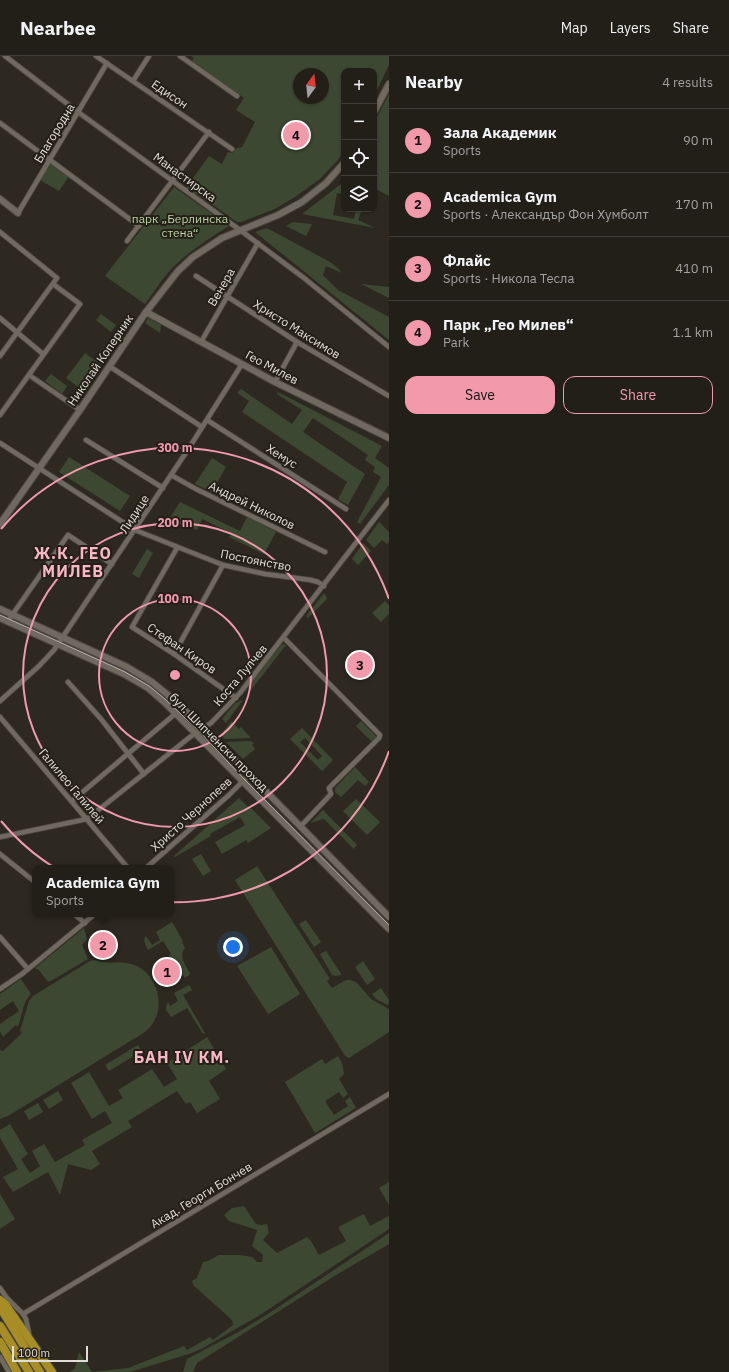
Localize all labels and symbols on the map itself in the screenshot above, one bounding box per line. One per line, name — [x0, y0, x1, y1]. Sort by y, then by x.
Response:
north arrow — [293, 68, 329, 104]
street label: Едисон — [149, 76, 191, 112]
street label: Благородна — [30, 100, 78, 165]
pin: 4 — [283, 120, 309, 150]
street label: Манастирска — [151, 149, 220, 205]
park label: парк „Берлинска стена“ — [132, 211, 229, 240]
street label: Венера — [204, 265, 238, 309]
street label: Христо Максимов — [251, 296, 343, 362]
street label: Николай Коперник — [64, 311, 136, 409]
street label: Гео Милев — [243, 347, 301, 387]
text: 300 m — [157, 440, 193, 455]
street label: Хемус — [264, 441, 300, 471]
street label: Андрей Николов — [206, 478, 298, 532]
street label: Лидице — [116, 491, 152, 536]
text: 200 m — [157, 515, 193, 530]
district label: Ж.К. ГЕО МИЛЕВ — [34, 543, 112, 581]
street label: Постоянство — [219, 546, 293, 574]
text: 100 m — [157, 591, 193, 606]
street label: Стефан Киров — [145, 619, 219, 677]
street label: Коста Лулчев — [210, 641, 270, 709]
pin: 3 — [347, 650, 373, 680]
centre of rings — [168, 668, 182, 682]
street label: бул. Шипченски проход — [166, 689, 272, 795]
street label: Галилео Галилей — [36, 745, 108, 827]
street label: Христо Чернопеев — [147, 774, 235, 854]
pin: 2 — [90, 930, 116, 960]
your location — [223, 937, 243, 957]
pin: 1 — [154, 957, 180, 987]
district label: БАН IV КМ. — [134, 1047, 230, 1067]
street label: Акад. Георги Бончев — [148, 1159, 254, 1231]
scale bar — [12, 1344, 88, 1363]

